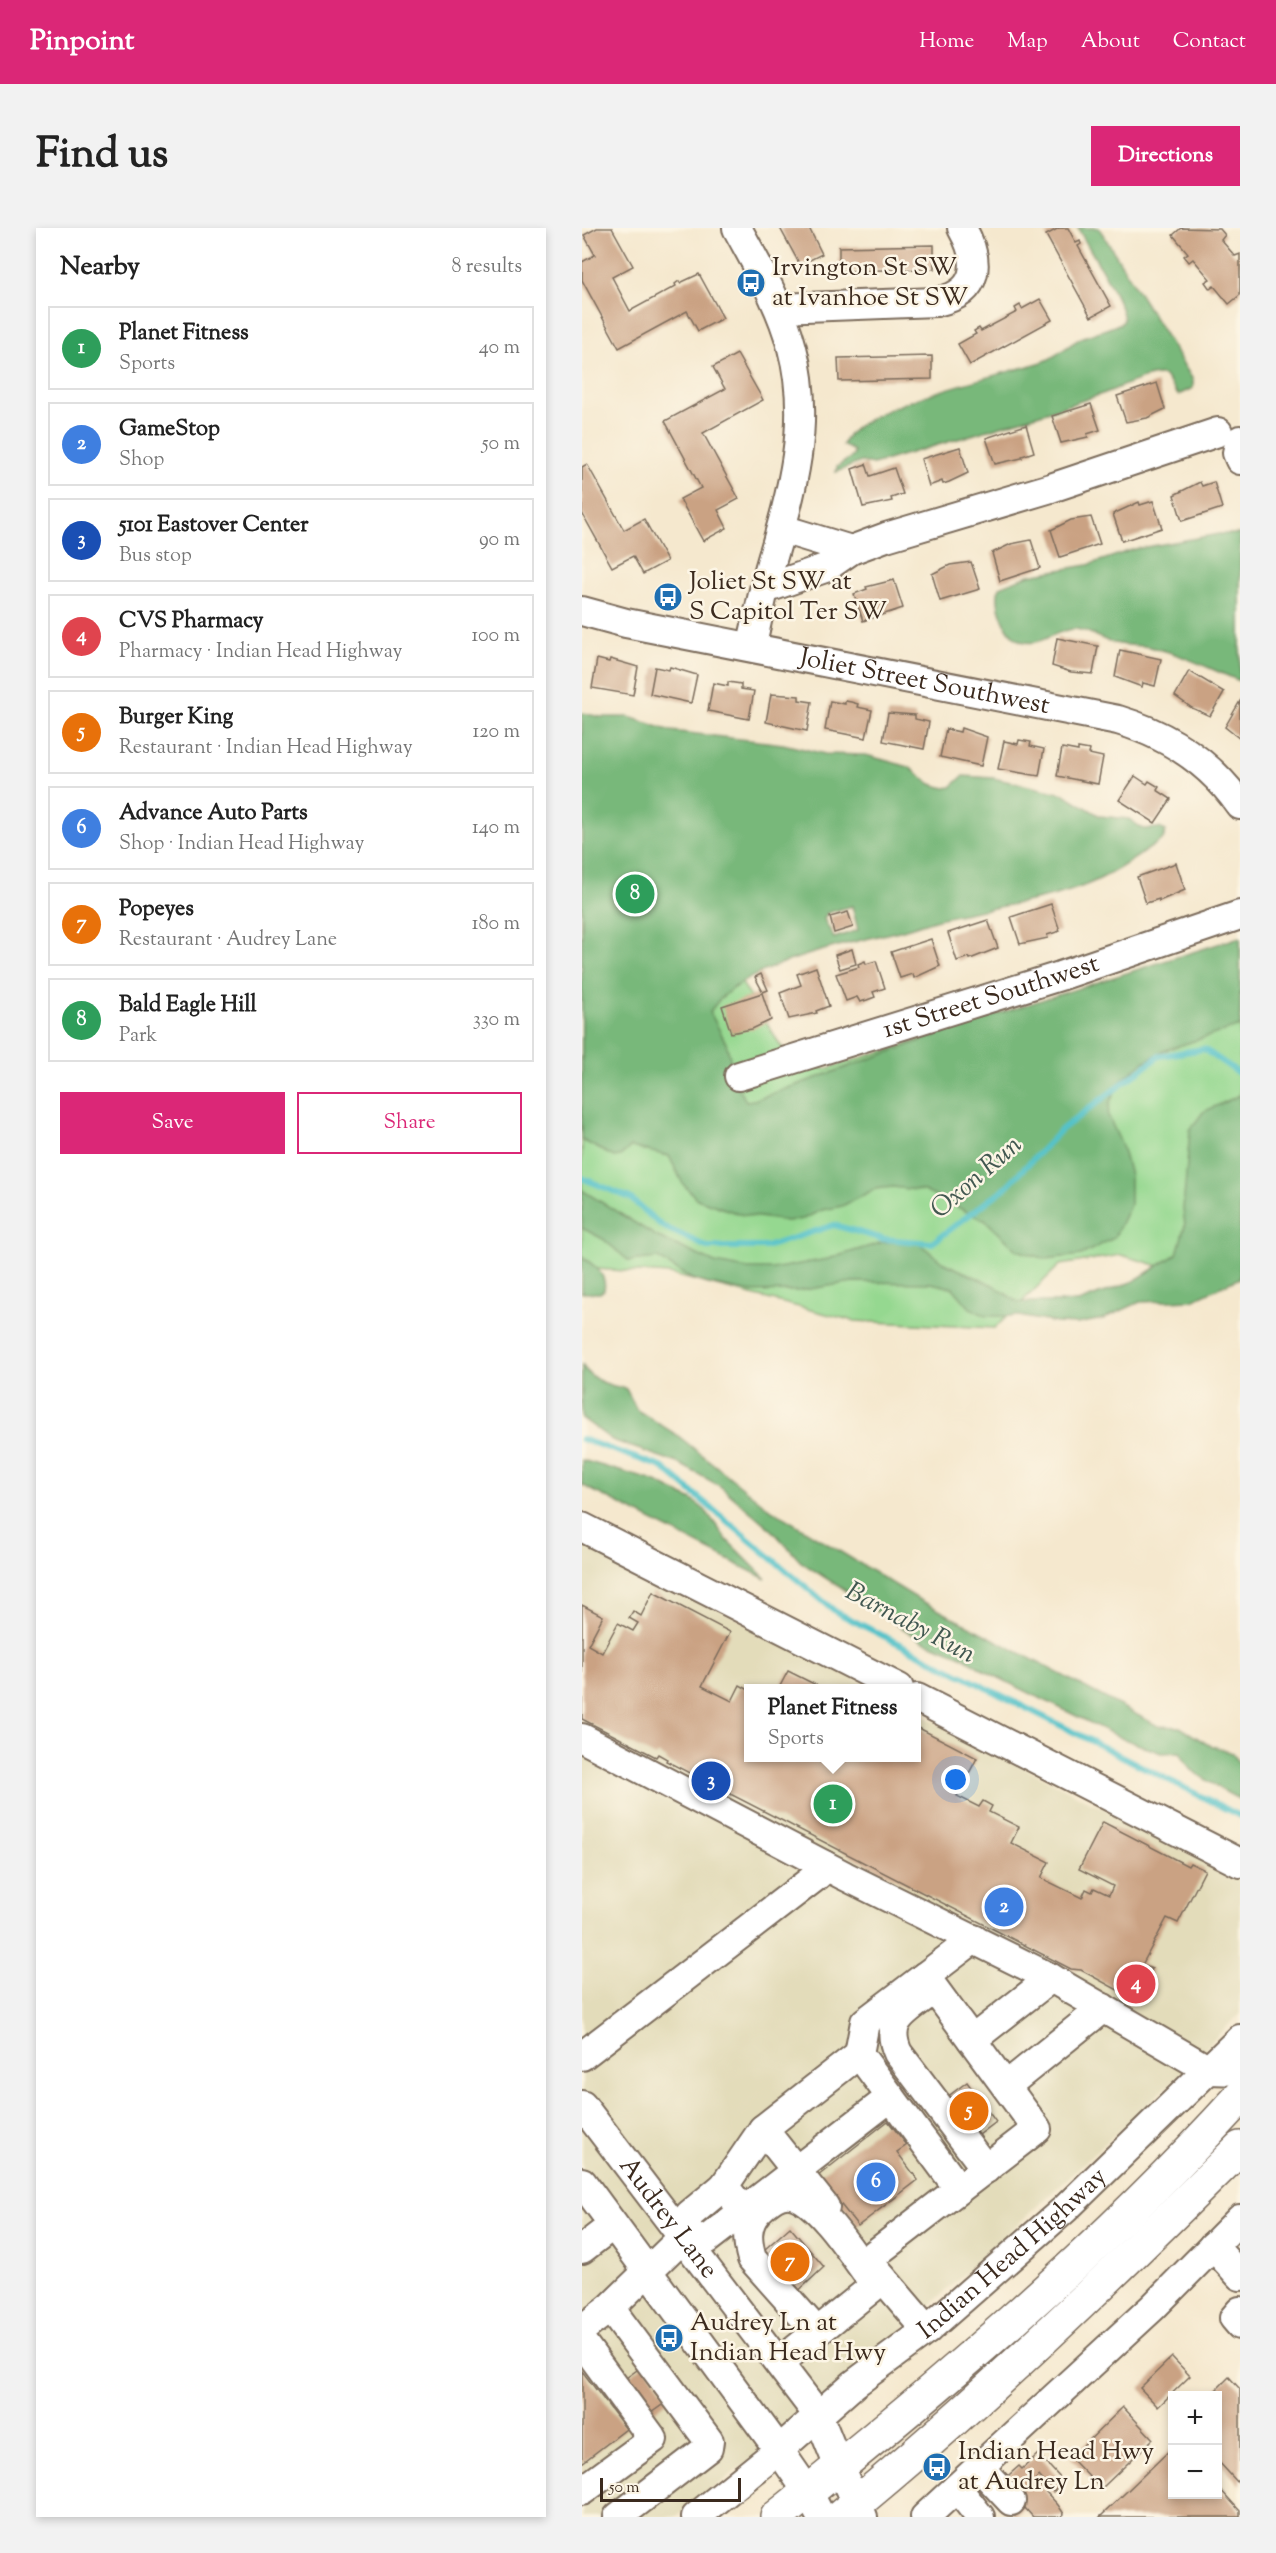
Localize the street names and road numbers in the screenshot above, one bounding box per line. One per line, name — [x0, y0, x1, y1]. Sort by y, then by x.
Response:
street label: Joliet Street Southwest — [795, 639, 1053, 725]
street label: 1st Street Southwest — [878, 946, 1104, 1049]
street label: Audrey Lane — [610, 2149, 727, 2287]
street label: Indian Head Highway — [911, 2159, 1116, 2349]

